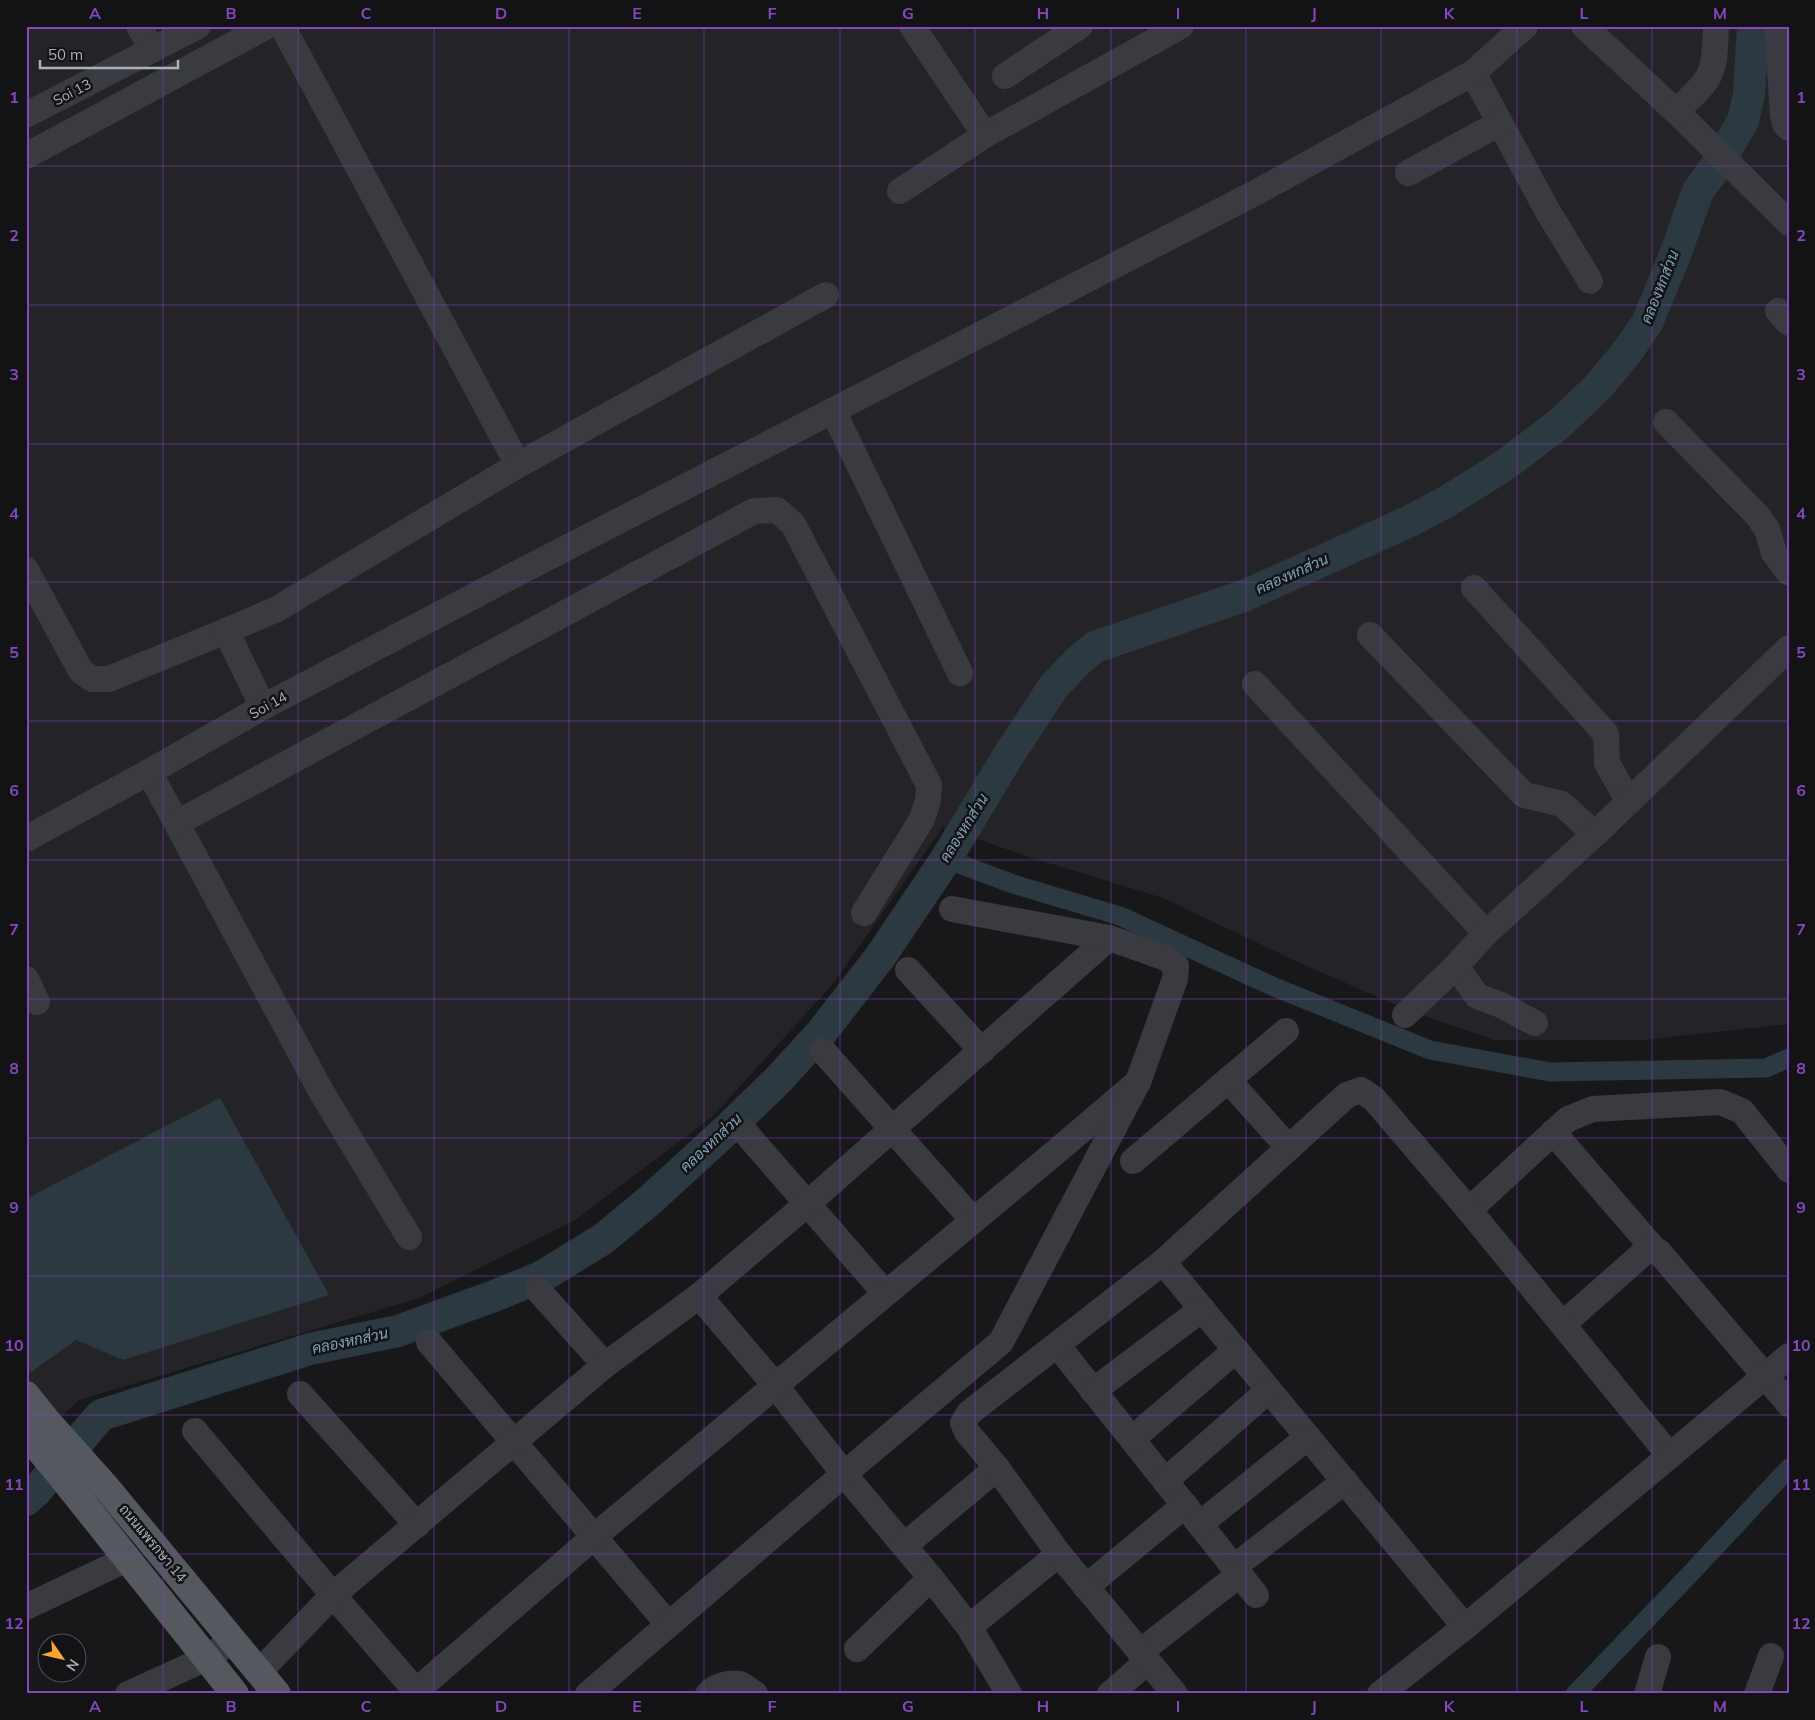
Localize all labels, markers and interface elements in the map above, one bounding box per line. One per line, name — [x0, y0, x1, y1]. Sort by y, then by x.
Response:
text: A — [89, 3, 101, 23]
text: B — [225, 3, 237, 23]
text: C — [361, 3, 372, 23]
text: D — [495, 3, 507, 23]
text: E — [632, 3, 642, 23]
text: F — [767, 3, 777, 23]
text: G — [902, 3, 914, 23]
text: H — [1037, 3, 1049, 23]
text: I — [1176, 3, 1180, 23]
text: J — [1311, 3, 1317, 23]
text: K — [1444, 3, 1456, 23]
text: L — [1580, 3, 1589, 23]
text: M — [1713, 3, 1727, 23]
scale bar — [40, 38, 178, 70]
text: 50 m — [48, 45, 83, 64]
street label: Soi 13 — [50, 75, 94, 109]
text: 1 — [9, 87, 19, 107]
text: 1 — [1796, 87, 1806, 107]
text: 2 — [9, 225, 19, 245]
text: 2 — [1796, 225, 1806, 245]
water label: คลองหกส่วน — [1636, 247, 1683, 326]
text: 3 — [9, 364, 19, 384]
text: 3 — [1796, 364, 1806, 384]
text: 4 — [9, 503, 19, 523]
text: 4 — [1796, 503, 1806, 523]
water label: คลองหกส่วน — [1253, 549, 1331, 598]
text: 5 — [9, 642, 19, 662]
text: 5 — [1796, 642, 1806, 662]
street label: Soi 14 — [246, 687, 291, 723]
text: 6 — [9, 780, 19, 800]
text: 6 — [1796, 780, 1806, 800]
water label: คลองหกส่วน — [935, 789, 992, 866]
text: 7 — [9, 919, 19, 939]
text: 7 — [1796, 919, 1806, 939]
text: 8 — [9, 1058, 19, 1078]
text: 8 — [1796, 1058, 1806, 1078]
water label: คลองหกส่วน — [676, 1109, 746, 1176]
text: 9 — [9, 1197, 19, 1217]
text: 9 — [1796, 1197, 1806, 1217]
water label: คลองหกส่วน — [310, 1323, 390, 1358]
text: 10 — [4, 1335, 24, 1355]
text: 10 — [1791, 1335, 1811, 1355]
text: 11 — [4, 1474, 24, 1494]
text: 11 — [1791, 1474, 1811, 1494]
street label: ถนนแพรกษา 14 — [115, 1501, 191, 1586]
text: 12 — [4, 1613, 24, 1633]
text: 12 — [1791, 1613, 1811, 1633]
north arrow — [38, 1632, 88, 1682]
text: N — [62, 1656, 83, 1675]
text: A — [89, 1696, 101, 1716]
text: B — [225, 1696, 237, 1716]
text: C — [361, 1696, 372, 1716]
text: D — [495, 1696, 507, 1716]
text: E — [632, 1696, 642, 1716]
text: F — [767, 1696, 777, 1716]
text: G — [902, 1696, 914, 1716]
text: H — [1037, 1696, 1049, 1716]
text: I — [1176, 1696, 1180, 1716]
text: J — [1311, 1696, 1317, 1716]
text: K — [1444, 1696, 1456, 1716]
text: L — [1580, 1696, 1589, 1716]
text: M — [1713, 1696, 1727, 1716]

